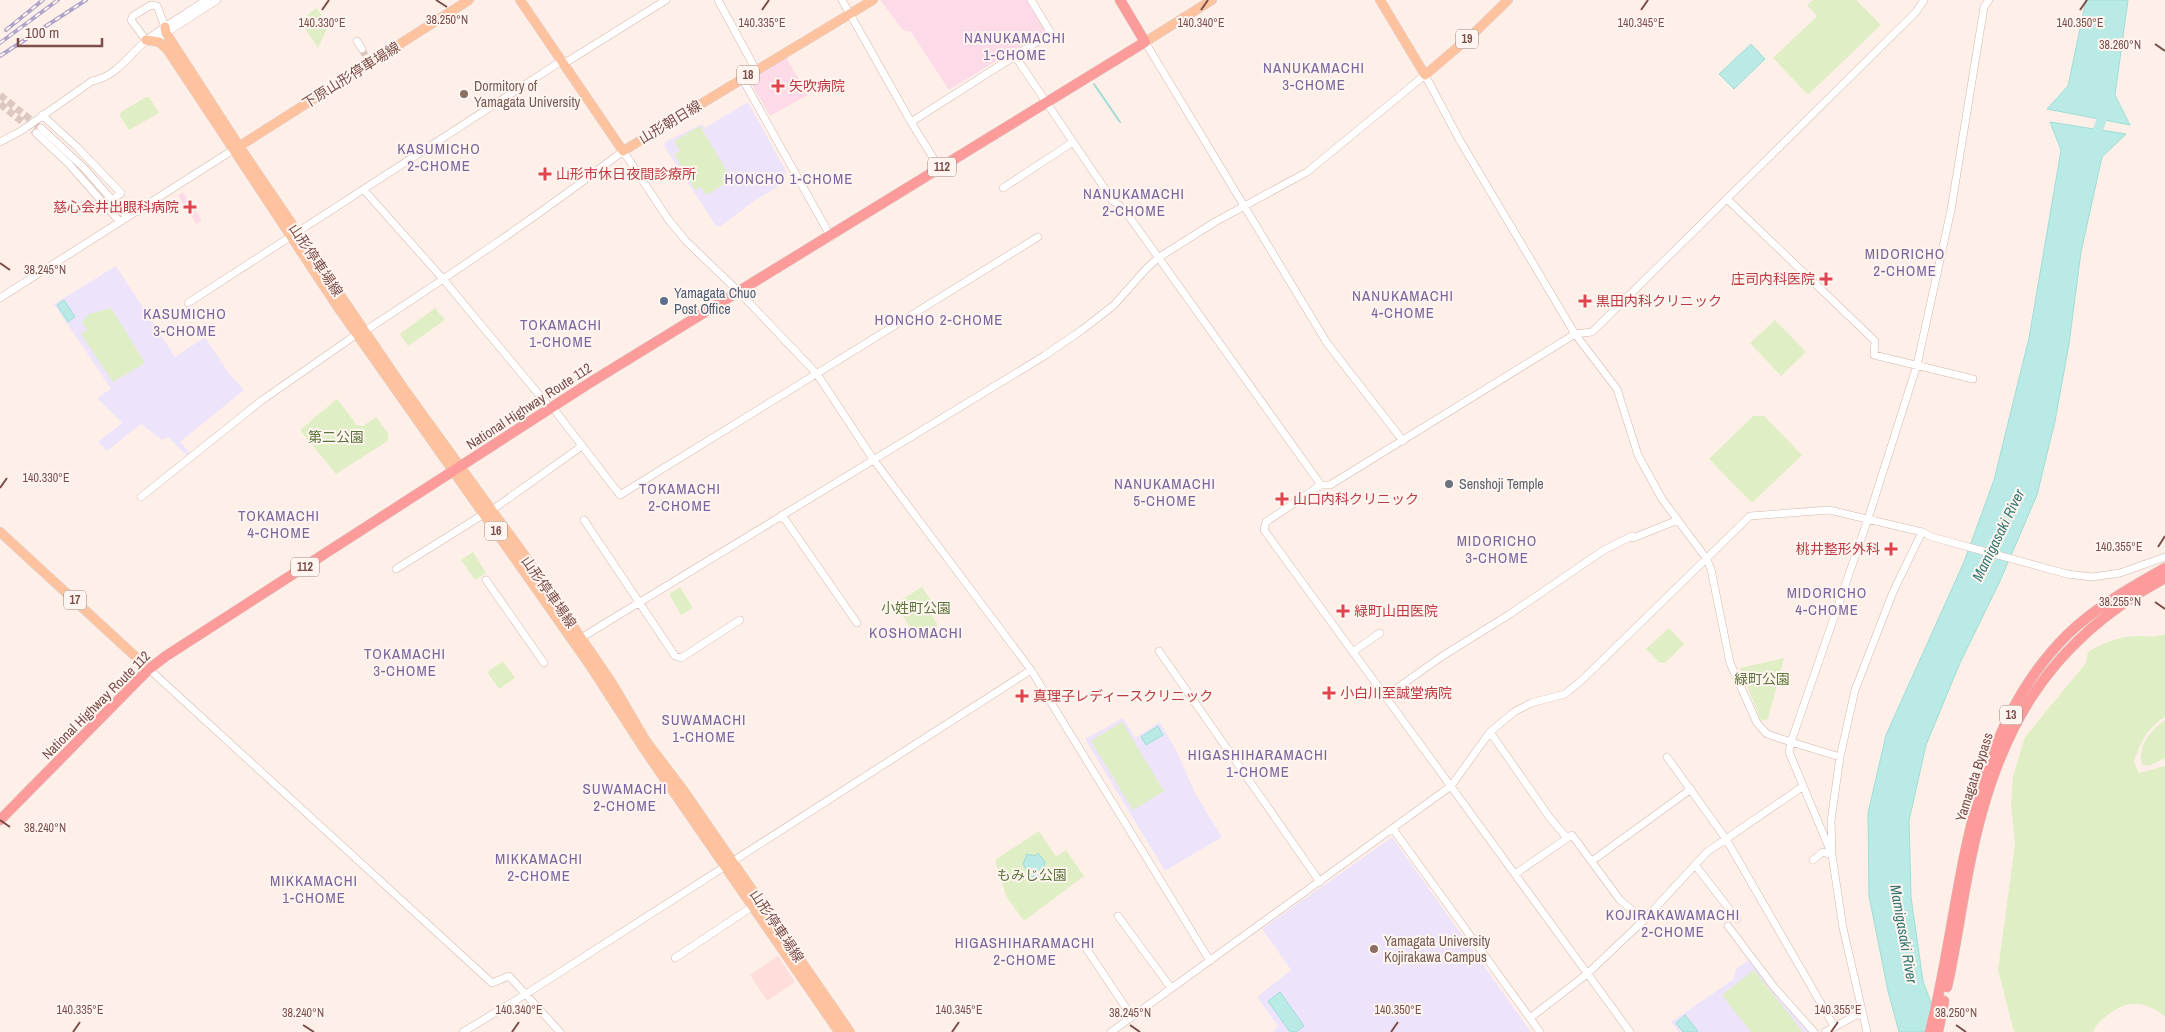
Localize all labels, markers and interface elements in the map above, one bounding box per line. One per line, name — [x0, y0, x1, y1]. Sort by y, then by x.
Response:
text: 38.250°N — [426, 12, 468, 28]
scale bar — [18, 15, 101, 47]
text: 140.330°E — [299, 15, 345, 31]
text: 140.335°E — [739, 15, 785, 31]
text: 140.340°E — [1178, 15, 1224, 31]
text: 140.345°E — [1618, 15, 1664, 31]
text: 140.350°E — [2057, 15, 2103, 31]
text: 100 m — [25, 22, 59, 43]
district label: NANUKAMACHI 1-CHOME — [964, 27, 1066, 65]
road number: 19 — [1456, 30, 1478, 48]
text: 38.260°N — [2099, 37, 2141, 53]
street label: 下原山形停車場線 — [299, 38, 403, 112]
district label: NANUKAMACHI 3-CHOME — [1263, 57, 1365, 95]
road number: 18 — [737, 66, 759, 84]
place label: Dormitory of Yamagata University — [474, 77, 581, 111]
place label: 矢吹病院 — [789, 77, 845, 95]
marker: 矢吹病院 — [771, 79, 785, 93]
marker: Dormitory of Yamagata University — [458, 88, 470, 100]
street label: 山形朝日線 — [635, 96, 705, 148]
district label: KASUMICHO 2-CHOME — [397, 138, 481, 176]
road number: 112 — [928, 158, 956, 176]
place label: 山形市休日夜間診療所 — [556, 165, 696, 183]
marker: 山形市休日夜間診療所 — [538, 167, 552, 181]
district label: HONCHO 1-CHOME — [725, 168, 853, 189]
district label: NANUKAMACHI 2-CHOME — [1083, 183, 1185, 221]
place label: 慈心会井出眼科病院 — [53, 198, 179, 216]
marker: 慈心会井出眼科病院 — [183, 200, 197, 214]
street label: 山形停車場線 — [285, 220, 347, 300]
district label: MIDORICHO 2-CHOME — [1865, 243, 1945, 281]
text: 38.245°N — [24, 262, 66, 278]
place label: 庄司内科医院 — [1731, 270, 1815, 288]
marker: 庄司内科医院 — [1819, 272, 1833, 286]
place label: Yamagata Chuo Post Office — [674, 284, 756, 318]
district label: NANUKAMACHI 4-CHOME — [1352, 285, 1454, 323]
place label: 黒田内科クリニック — [1596, 292, 1722, 310]
marker: 黒田内科クリニック — [1578, 294, 1592, 308]
marker: Yamagata Chuo Post Office — [658, 295, 670, 307]
district label: KASUMICHO 3-CHOME — [143, 303, 227, 341]
district label: HONCHO 2-CHOME — [875, 309, 1003, 330]
district label: TOKAMACHI 1-CHOME — [520, 314, 602, 352]
street label: National Highway Route 112 — [463, 359, 595, 453]
park label: 第二公園 — [308, 428, 364, 446]
text: 140.330°E — [23, 470, 69, 486]
district label: NANUKAMACHI 5-CHOME — [1114, 473, 1216, 511]
place label: Senshoji Temple — [1459, 475, 1544, 493]
district label: TOKAMACHI 2-CHOME — [639, 478, 721, 516]
marker: Senshoji Temple — [1443, 478, 1455, 490]
water label: Mamigasaki River — [1967, 485, 2030, 584]
place label: 山口内科クリニック — [1293, 490, 1419, 508]
marker: 山口内科クリニック — [1275, 492, 1289, 506]
district label: TOKAMACHI 4-CHOME — [238, 505, 320, 543]
road number: 16 — [485, 522, 507, 540]
district label: MIDORICHO 3-CHOME — [1457, 530, 1537, 568]
text: 140.355°E — [2096, 539, 2142, 555]
place label: 桃井整形外科 — [1796, 540, 1880, 558]
marker: 桃井整形外科 — [1884, 542, 1898, 556]
street label: 山形停車場線 — [518, 552, 580, 632]
road number: 112 — [291, 558, 319, 576]
district label: MIDORICHO 4-CHOME — [1787, 582, 1867, 620]
road number: 17 — [64, 590, 86, 610]
text: 38.255°N — [2099, 594, 2141, 610]
park label: 小姓町公園 — [881, 599, 951, 617]
place label: 緑町山田医院 — [1354, 602, 1438, 620]
marker: 緑町山田医院 — [1336, 604, 1350, 618]
district label: KOSHOMACHI — [869, 622, 963, 643]
district label: TOKAMACHI 3-CHOME — [364, 643, 446, 681]
street label: National Highway Route 112 — [38, 647, 154, 763]
park label: 緑町公園 — [1734, 670, 1790, 688]
place label: 小白川至誠堂病院 — [1340, 684, 1452, 702]
marker: 小白川至誠堂病院 — [1322, 686, 1336, 700]
place label: 真理子レディースクリニック — [1033, 687, 1213, 705]
marker: 真理子レディースクリニック — [1015, 689, 1029, 703]
road number: 13 — [2000, 706, 2022, 724]
district label: SUWAMACHI 1-CHOME — [661, 709, 747, 747]
street label: Yamagata Bypass — [1951, 730, 1997, 824]
district label: HIGASHIHARAMACHI 1-CHOME — [1188, 744, 1328, 782]
district label: SUWAMACHI 2-CHOME — [582, 778, 668, 816]
text: 38.240°N — [24, 820, 66, 836]
district label: MIKKAMACHI 2-CHOME — [495, 848, 583, 886]
park label: もみじ公園 — [997, 866, 1067, 884]
district label: MIKKAMACHI 1-CHOME — [270, 870, 358, 908]
water label: Mamigasaki River — [1885, 883, 1923, 986]
street label: 山形停車場線 — [746, 886, 808, 966]
district label: KOJIRAKAWAMACHI 2-CHOME — [1606, 904, 1740, 942]
district label: HIGASHIHARAMACHI 2-CHOME — [955, 932, 1095, 970]
place label: Yamagata University Kojirakawa Campus — [1384, 932, 1491, 966]
marker: Yamagata University Kojirakawa Campus — [1368, 943, 1380, 955]
text: 140.335°E — [57, 1002, 103, 1018]
text: 140.340°E — [496, 1002, 542, 1018]
text: 140.345°E — [936, 1002, 982, 1018]
text: 140.350°E — [1375, 1002, 1421, 1018]
text: 140.355°E — [1815, 1002, 1861, 1018]
text: 38.240°N — [282, 1005, 324, 1021]
text: 38.245°N — [1109, 1005, 1151, 1021]
text: 38.250°N — [1935, 1005, 1977, 1021]

